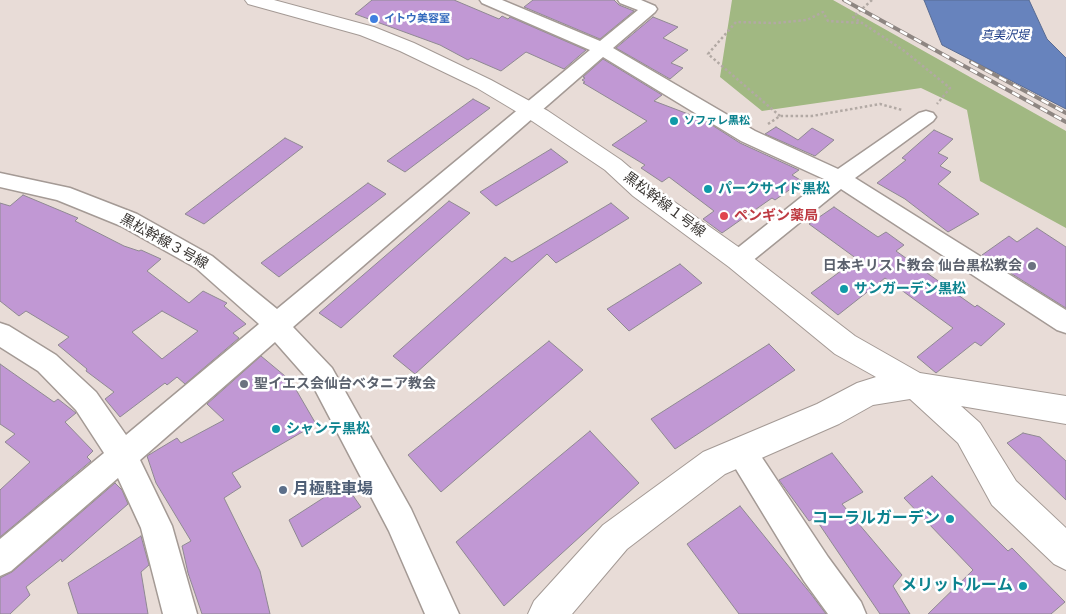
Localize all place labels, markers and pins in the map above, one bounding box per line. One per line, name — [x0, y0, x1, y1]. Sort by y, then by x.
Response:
place label: イトウ美容室 — [384, 12, 450, 26]
marker: イトウ美容室 — [368, 13, 380, 25]
place label: ソファレ黒松 — [684, 114, 750, 128]
marker: ソファレ黒松 — [668, 115, 680, 127]
place label: パークサイド黒松 — [718, 181, 830, 197]
marker: パークサイド黒松 — [702, 183, 714, 195]
place label: ペンギン薬局 — [734, 208, 818, 224]
marker: ペンギン薬局 — [718, 210, 730, 222]
place label: 日本キリスト教会 仙台黒松教会 — [823, 258, 1022, 274]
marker: 日本キリスト教会 仙台黒松教会 — [1026, 260, 1038, 272]
place label: サンガーデン黒松 — [854, 281, 966, 297]
marker: サンガーデン黒松 — [838, 283, 850, 295]
place label: 聖イエス会仙台ベタニア教会 — [254, 376, 436, 392]
marker: 聖イエス会仙台ベタニア教会 — [238, 378, 250, 390]
place label: シャンテ黒松 — [286, 421, 370, 437]
marker: シャンテ黒松 — [270, 423, 282, 435]
place label: 月極駐車場 — [293, 480, 373, 500]
marker: 月極駐車場 — [277, 484, 289, 496]
place label: コーラルガーデン — [812, 509, 940, 529]
marker: コーラルガーデン — [944, 513, 956, 525]
place label: メリットルーム — [901, 576, 1013, 596]
marker: メリットルーム — [1017, 580, 1029, 592]

